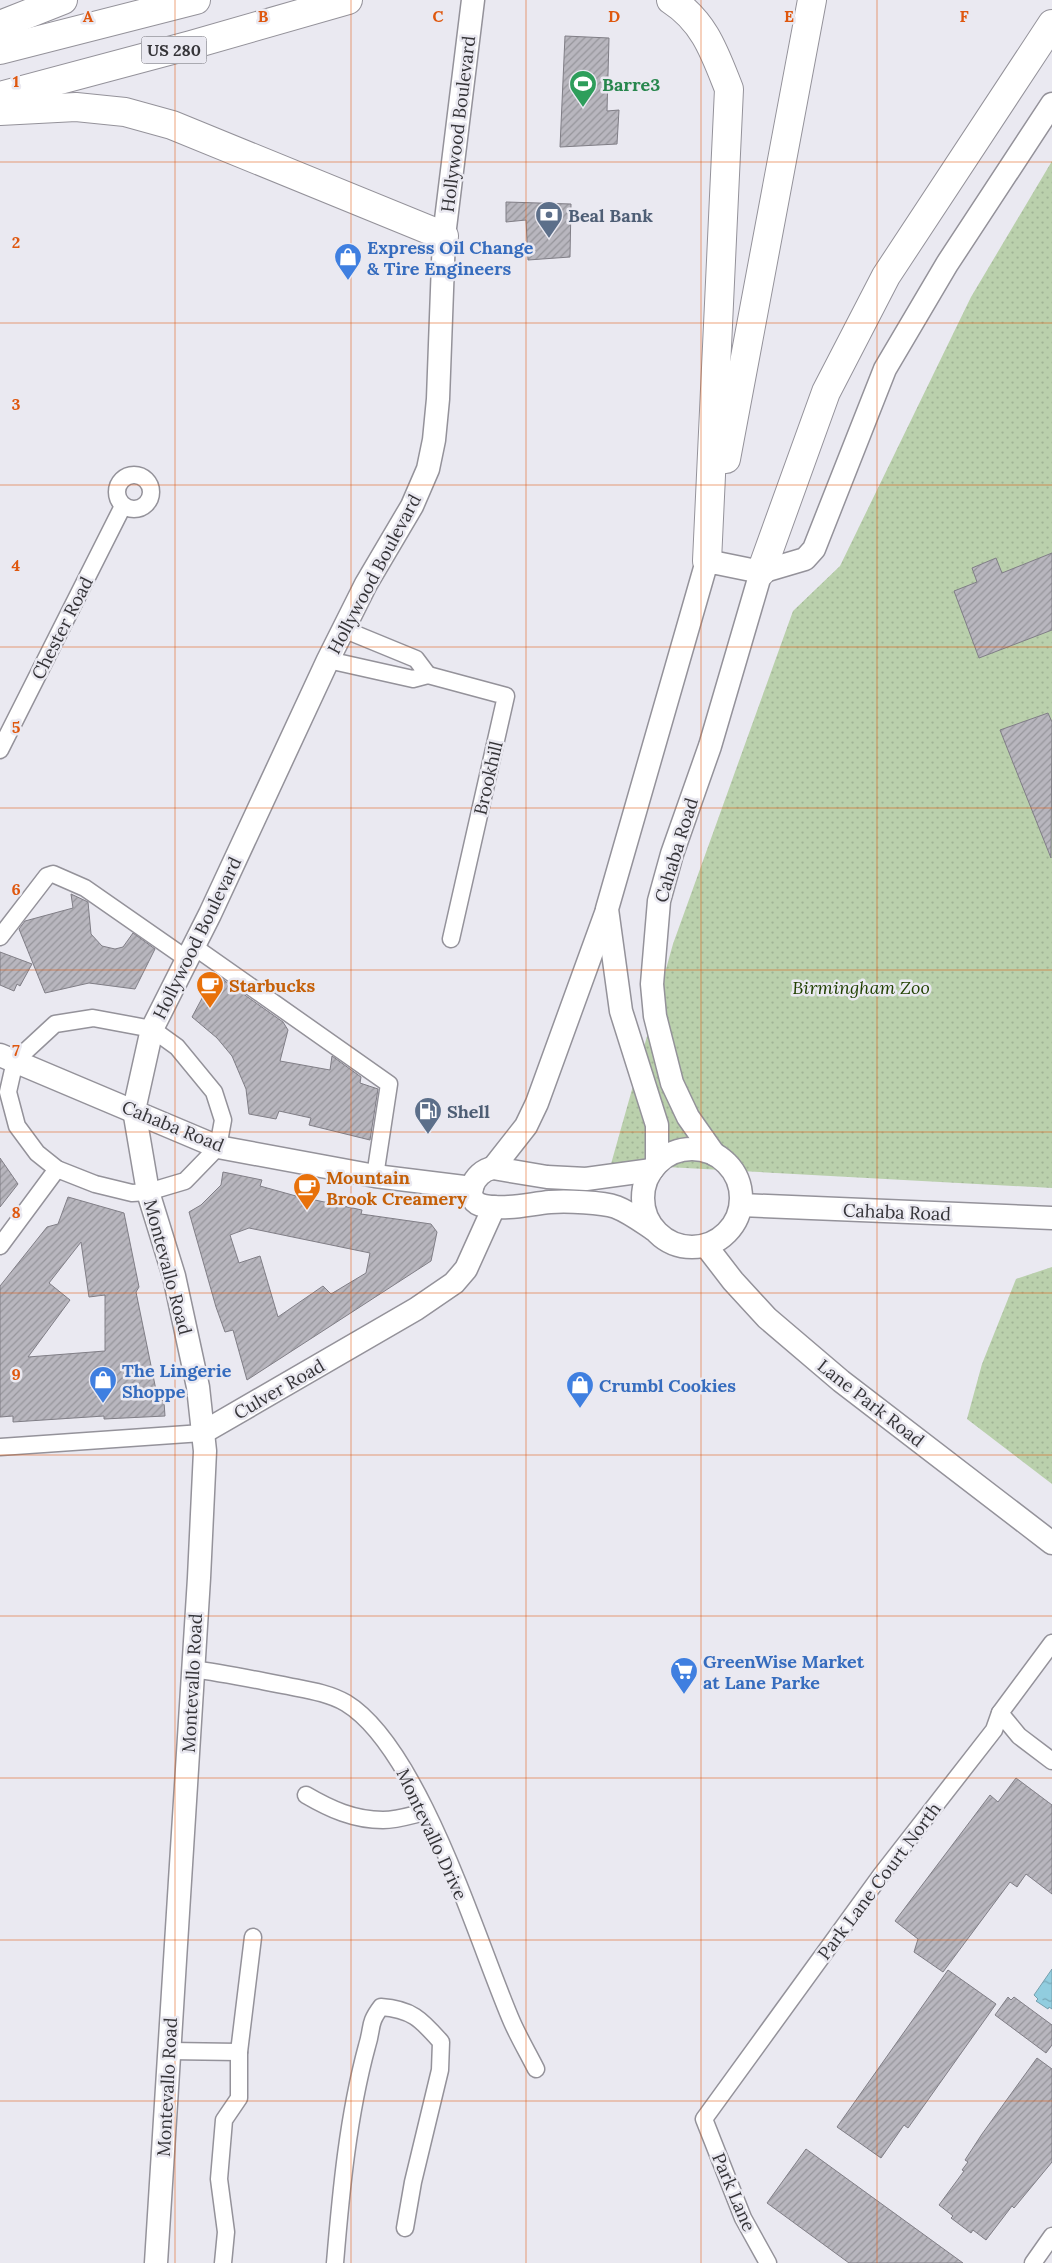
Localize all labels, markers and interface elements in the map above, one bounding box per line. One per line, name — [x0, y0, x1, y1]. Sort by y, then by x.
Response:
text: A — [83, 6, 94, 26]
text: B — [258, 6, 269, 26]
text: C — [432, 6, 444, 26]
text: D — [608, 6, 620, 26]
text: E — [784, 6, 794, 26]
text: F — [959, 6, 969, 26]
street label: Hollywood Boulevard — [436, 34, 480, 214]
road number: US 280 — [142, 36, 206, 64]
sports icon: Barre3 — [568, 69, 598, 108]
text: 1 — [13, 71, 19, 91]
place label: Barre3 — [602, 73, 660, 96]
bank icon: Beal Bank — [534, 200, 564, 239]
place label: Beal Bank — [568, 204, 653, 227]
text: 2 — [12, 232, 20, 252]
place label: Express Oil Change & Tire Engineers — [367, 236, 534, 280]
shop icon: Express Oil Change & Tire Engineers — [333, 242, 363, 281]
text: 3 — [12, 394, 21, 414]
street label: Hollywood Boulevard — [322, 490, 426, 658]
text: 4 — [12, 555, 21, 575]
street label: Chester Road — [26, 572, 98, 683]
text: 5 — [12, 717, 21, 737]
street label: Brookhill — [468, 739, 508, 817]
street label: Cahaba Road — [649, 795, 703, 905]
street label: Hollywood Boulevard — [148, 853, 246, 1023]
text: 6 — [11, 879, 21, 899]
cafe icon: Starbucks — [195, 970, 225, 1009]
place label: Starbucks — [229, 974, 315, 997]
park label: Birmingham Zoo — [792, 976, 930, 999]
text: 7 — [12, 1040, 20, 1060]
street label: Cahaba Road — [119, 1095, 228, 1157]
fuel station icon: Shell — [413, 1096, 443, 1135]
place label: Shell — [447, 1100, 490, 1123]
place label: Mountain Brook Creamery — [326, 1166, 467, 1210]
cafe icon: Mountain Brook Creamery — [292, 1172, 322, 1211]
street label: Montevallo Road — [139, 1197, 197, 1337]
street label: Cahaba Road — [843, 1199, 952, 1225]
text: 8 — [11, 1202, 21, 1222]
street label: Culver Road — [229, 1354, 329, 1424]
street label: Lane Park Road — [813, 1354, 929, 1452]
place label: The Lingerie Shoppe — [122, 1359, 232, 1403]
text: 9 — [11, 1364, 21, 1384]
shop icon: The Lingerie Shoppe — [88, 1365, 118, 1404]
shop icon: Crumbl Cookies — [565, 1370, 595, 1409]
place label: Crumbl Cookies — [599, 1374, 736, 1397]
street label: Montevallo Road — [177, 1613, 207, 1753]
place label: GreenWise Market at Lane Parke — [703, 1650, 865, 1694]
supermarket icon: GreenWise Market at Lane Parke — [669, 1656, 699, 1695]
street label: Montevallo Drive — [391, 1765, 473, 1904]
street label: Park Lane Court North — [812, 1798, 946, 1964]
street label: Montevallo Road — [152, 2017, 182, 2157]
street label: Park Lane — [707, 2149, 761, 2235]

